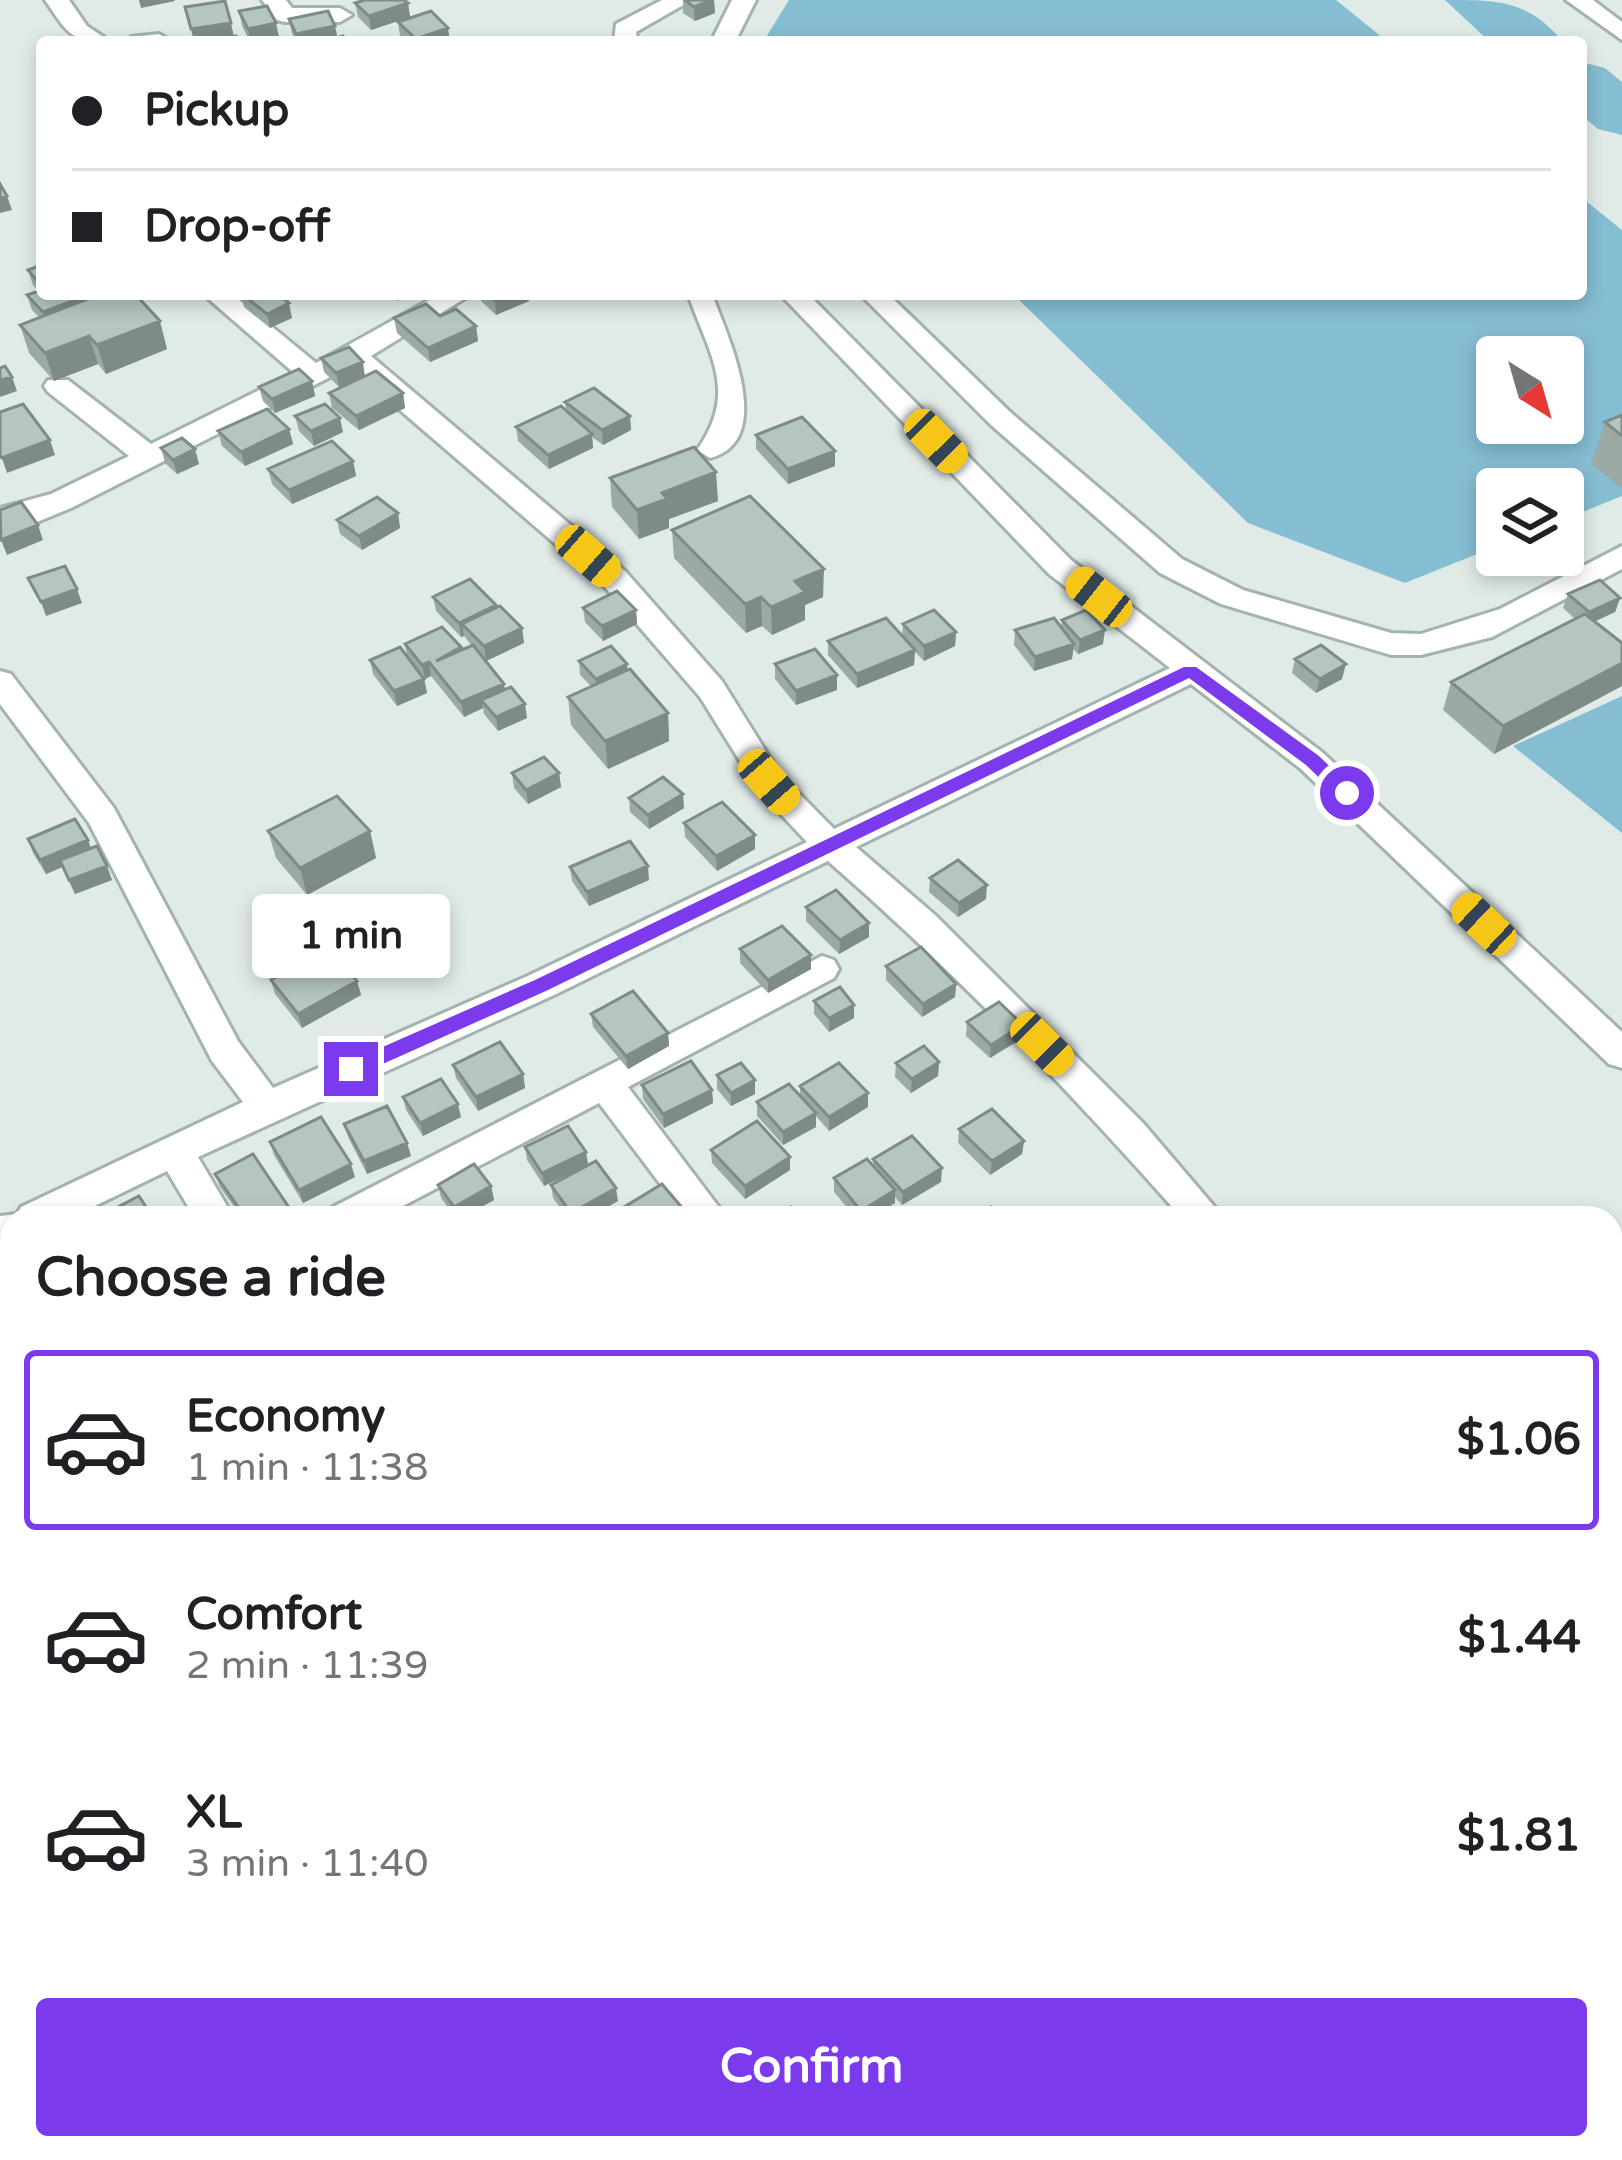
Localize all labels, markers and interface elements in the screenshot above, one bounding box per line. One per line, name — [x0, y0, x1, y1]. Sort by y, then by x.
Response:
text: Pickup — [144, 84, 289, 138]
text: Drop-off — [144, 200, 330, 254]
north arrow — [1476, 336, 1584, 444]
map controls — [1476, 336, 1584, 576]
car — [898, 403, 974, 479]
button: layers — [1476, 468, 1584, 576]
car — [549, 519, 627, 593]
car — [1060, 561, 1138, 633]
car — [732, 743, 806, 821]
route start — [1320, 766, 1374, 820]
car — [1445, 886, 1523, 962]
callout: 1 min — [252, 895, 450, 979]
text: 1 min — [299, 912, 403, 959]
car — [1004, 1006, 1080, 1082]
route end — [324, 1042, 378, 1096]
text: Choose a ride — [36, 1245, 386, 1310]
icon: car — [42, 1386, 150, 1494]
text: Economy — [186, 1390, 385, 1444]
text: $1.06 — [1457, 1413, 1581, 1467]
text: 1 min · 11:38 — [186, 1444, 428, 1491]
icon: car — [42, 1584, 150, 1692]
text: Comfort — [186, 1588, 362, 1642]
text: $1.44 — [1458, 1611, 1581, 1665]
text: 2 min · 11:39 — [186, 1642, 428, 1689]
icon: car — [42, 1782, 150, 1890]
text: XL — [186, 1786, 242, 1840]
text: $1.81 — [1457, 1809, 1581, 1863]
text: 3 min · 11:40 — [186, 1840, 428, 1887]
button: Confirm — [36, 1998, 1587, 2136]

